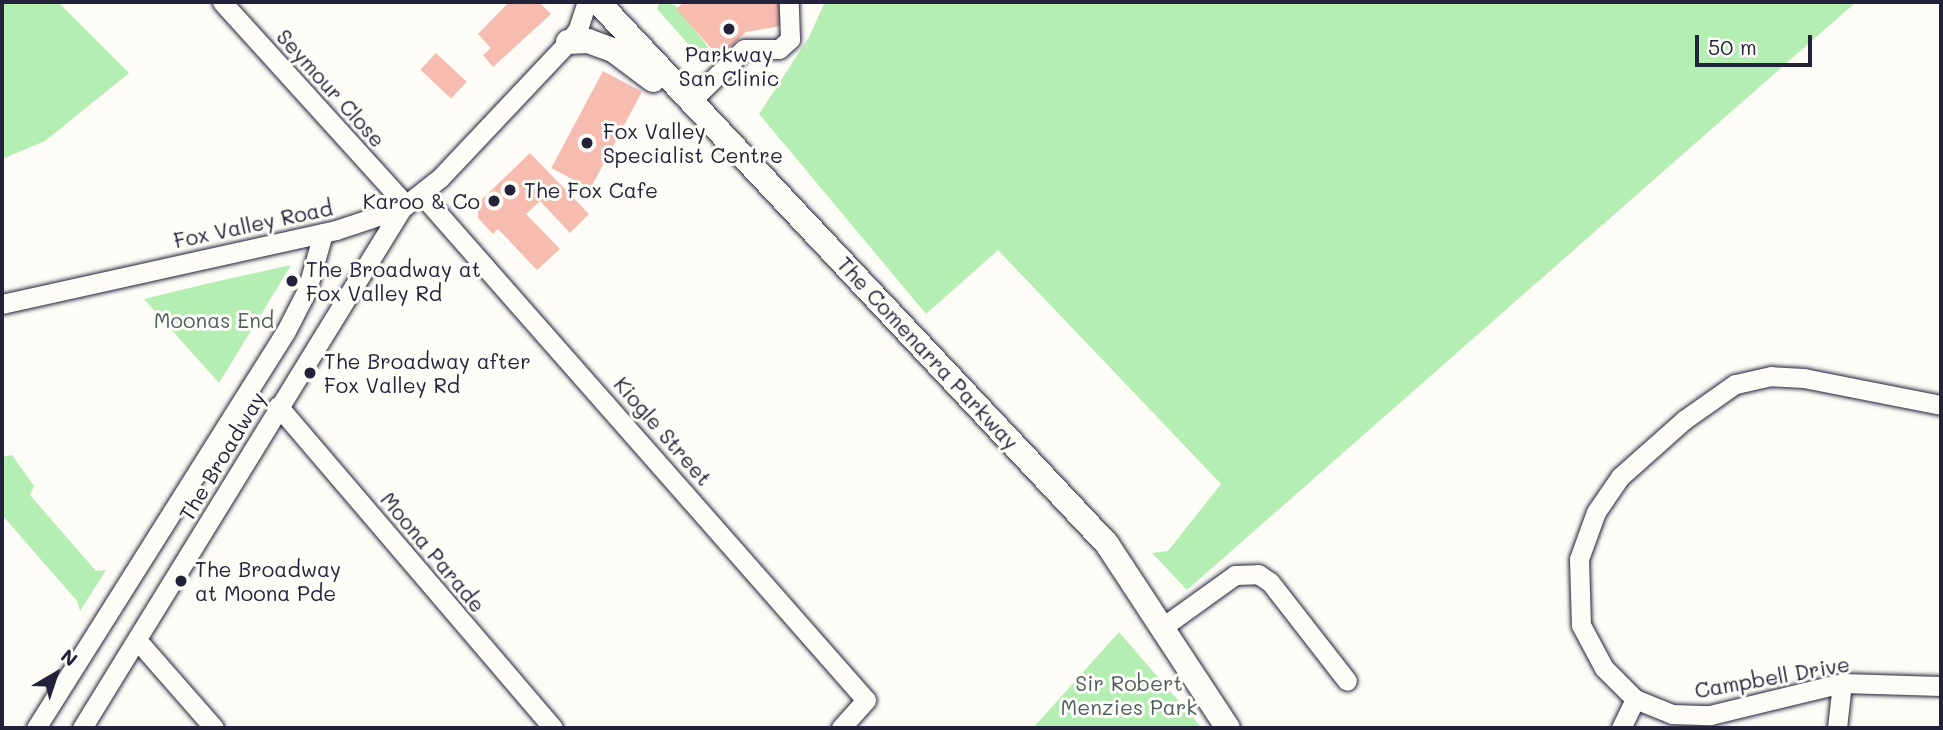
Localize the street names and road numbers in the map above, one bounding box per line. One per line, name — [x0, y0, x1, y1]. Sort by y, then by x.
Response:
street label: Seymour Close — [272, 24, 390, 152]
street label: Fox Valley Road — [171, 195, 335, 253]
street label: The Comenarra Parkway — [832, 252, 1024, 454]
street label: Kiogle Street — [609, 372, 717, 490]
street label: The Broadway — [174, 387, 270, 525]
street label: Moona Parade — [375, 487, 491, 617]
street label: Campbell Drive — [1693, 651, 1851, 703]

